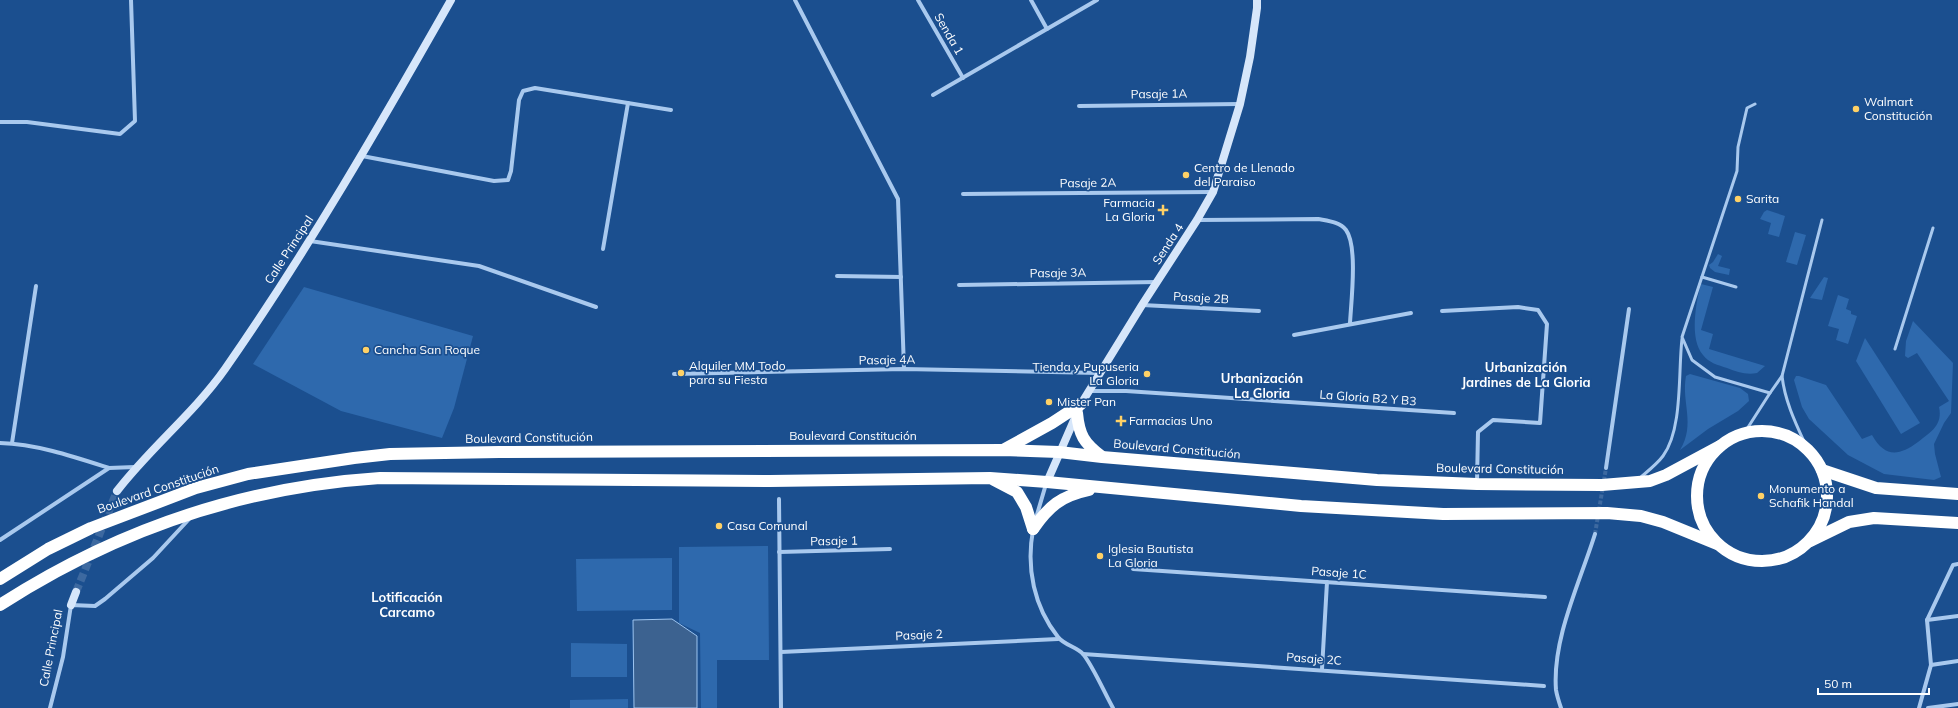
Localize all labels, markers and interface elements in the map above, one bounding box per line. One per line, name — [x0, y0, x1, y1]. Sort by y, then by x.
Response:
street label: Senda 1 — [931, 10, 967, 57]
street label: Pasaje 1A — [1131, 86, 1187, 101]
place label: Walmart Constitución — [1864, 94, 1932, 123]
marker: Walmart Constitución — [1851, 104, 1861, 114]
place label: Centro de Llenado del Paraiso — [1194, 160, 1295, 189]
marker: Centro de Llenado del Paraiso — [1181, 170, 1191, 180]
street label: Pasaje 2A — [1060, 175, 1116, 190]
place label: Sarita — [1746, 191, 1779, 206]
marker: Sarita — [1733, 194, 1743, 204]
place label: Farmacia La Gloria — [1103, 195, 1155, 224]
marker: Farmacia La Gloria — [1158, 205, 1168, 215]
street label: Calle Principal — [261, 213, 316, 287]
street label: Senda 4 — [1149, 220, 1186, 267]
street label: Pasaje 3A — [1030, 265, 1086, 280]
street label: Pasaje 2B — [1173, 289, 1229, 306]
place label: Cancha San Roque — [374, 342, 480, 357]
marker: Cancha San Roque — [361, 345, 371, 355]
street label: Pasaje 4A — [859, 352, 915, 367]
place label: Alquiler MM Todo para su Fiesta — [689, 358, 786, 387]
place label: Tienda y Pupuseria La Gloria — [1033, 359, 1139, 388]
district label: Urbanización Jardines de La Gloria — [1461, 359, 1591, 390]
marker: Alquiler MM Todo para su Fiesta — [676, 368, 686, 378]
marker: Tienda y Pupuseria La Gloria — [1142, 369, 1152, 379]
district label: Urbanización La Gloria — [1221, 370, 1303, 401]
street label: La Gloria B2 Y B3 — [1319, 387, 1417, 408]
place label: Mister Pan — [1057, 394, 1116, 409]
marker: Mister Pan — [1044, 397, 1054, 407]
place label: Farmacias Uno — [1129, 413, 1213, 428]
marker: Farmacias Uno — [1116, 416, 1126, 426]
street label: Boulevard Constitución — [789, 428, 917, 443]
street label: Boulevard Constitución — [465, 429, 593, 446]
street label: Boulevard Constitución — [1113, 435, 1241, 462]
street label: Boulevard Constitución — [1436, 460, 1564, 477]
street label: Boulevard Constitución — [95, 461, 221, 516]
place label: Monumento a Schafik Handal — [1769, 481, 1854, 510]
marker: Monumento a Schafik Handal — [1756, 491, 1766, 501]
place label: Casa Comunal — [727, 518, 808, 533]
marker: Casa Comunal — [714, 521, 724, 531]
street label: Pasaje 1 — [810, 533, 858, 548]
place label: Iglesia Bautista La Gloria — [1108, 541, 1194, 570]
marker: Iglesia Bautista La Gloria — [1095, 551, 1105, 561]
street label: Pasaje 1C — [1311, 563, 1367, 582]
district label: Lotificación Carcamo — [371, 589, 443, 620]
street label: Calle Principal — [36, 608, 65, 688]
street label: Pasaje 2 — [895, 626, 943, 643]
street label: Pasaje 2C — [1286, 649, 1342, 668]
scale bar — [1818, 670, 1929, 696]
text: 50 m — [1824, 676, 1852, 691]

